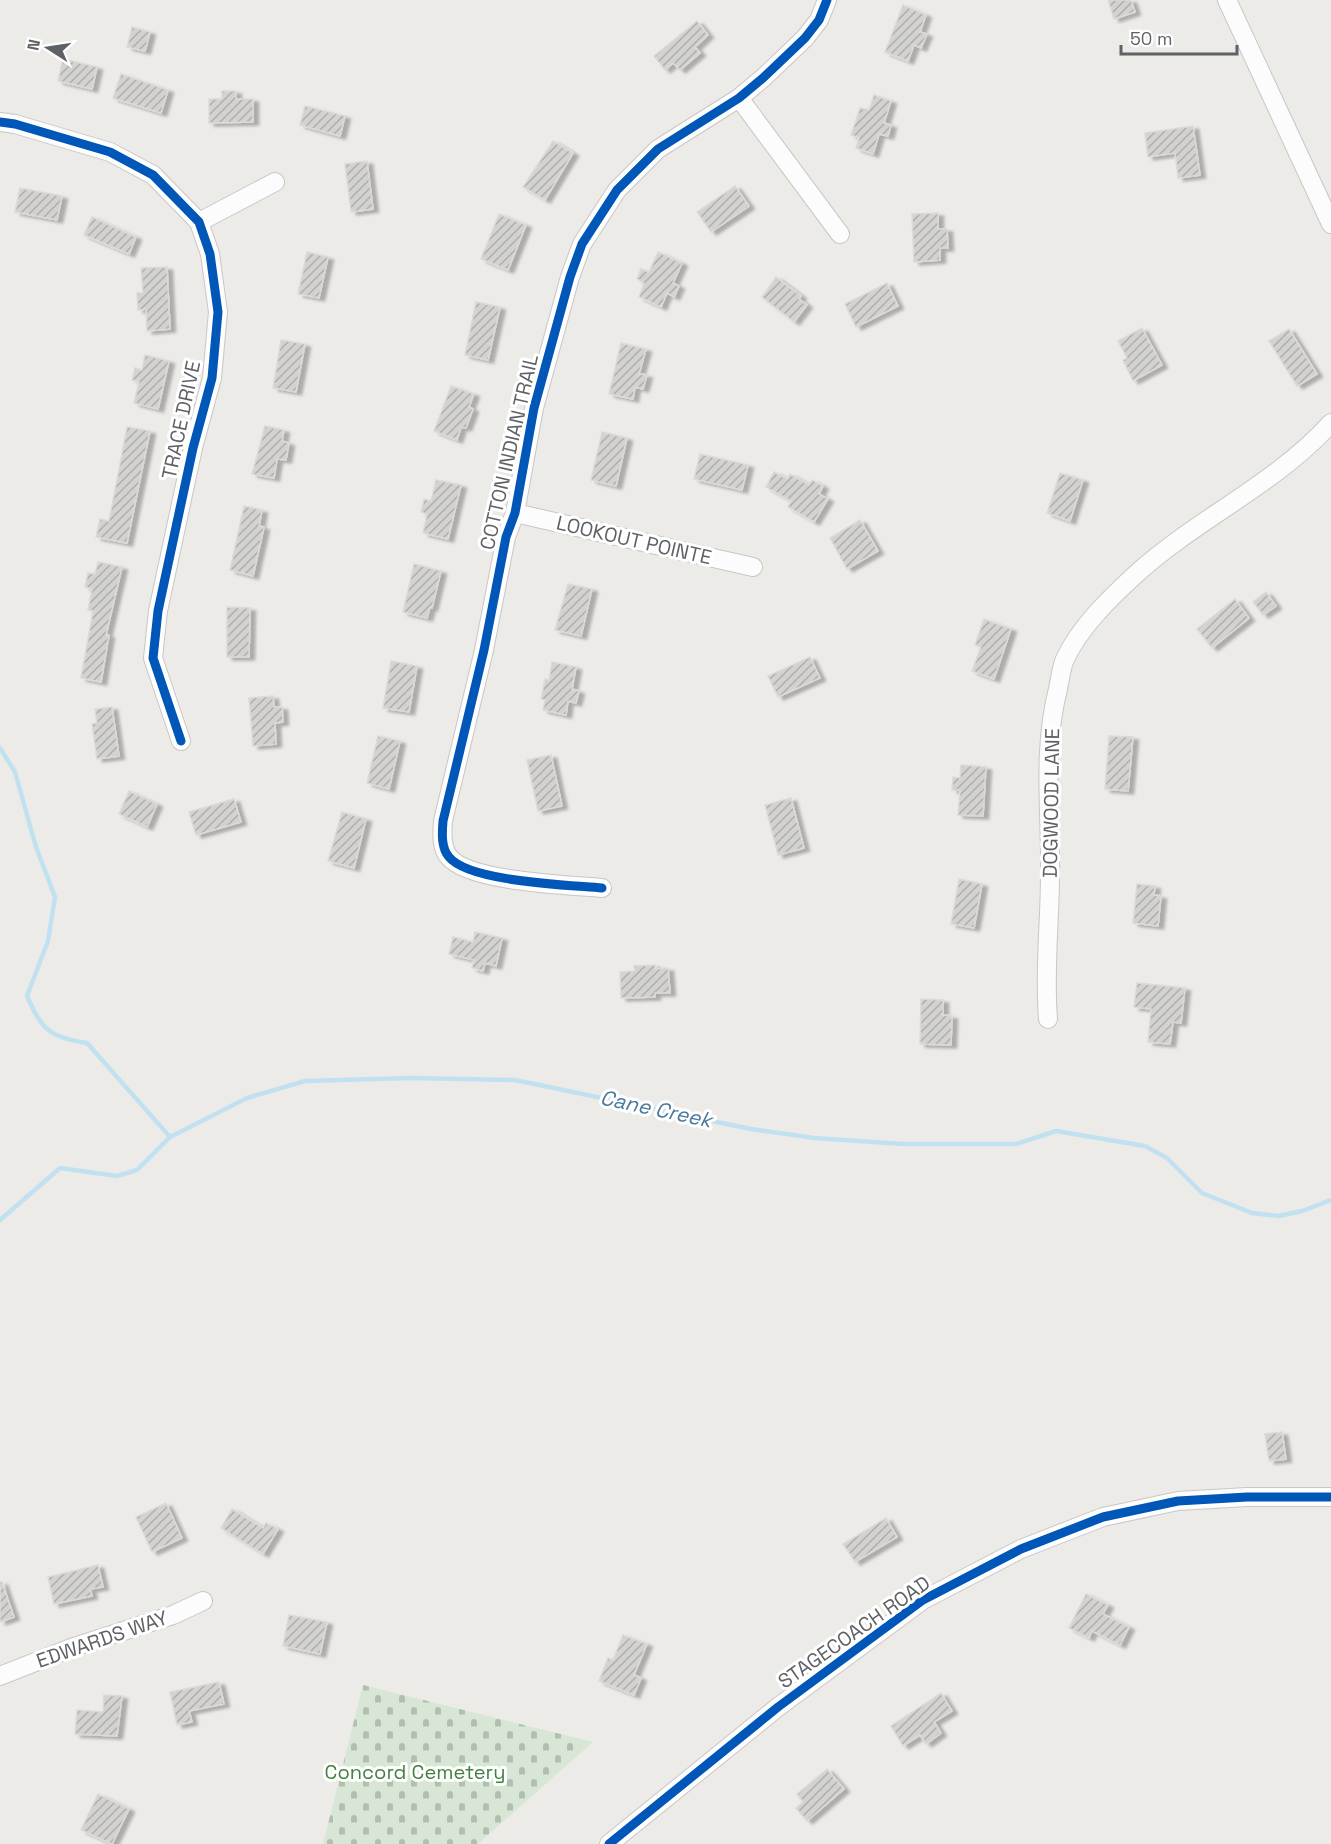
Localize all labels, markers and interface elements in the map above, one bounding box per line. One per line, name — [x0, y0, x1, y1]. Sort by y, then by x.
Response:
north arrow — [18, 18, 78, 78]
scale bar — [1121, 18, 1236, 56]
text: 50 m — [1130, 27, 1172, 50]
text: N — [22, 38, 45, 52]
street label: COTTON INDIAN TRAIL — [474, 352, 544, 552]
street label: TRACE DRIVE — [156, 358, 206, 482]
street label: LOOKOUT POINTE — [554, 509, 714, 571]
street label: DOGWOOD LANE — [1037, 728, 1065, 878]
water label: Cane Creek — [598, 1084, 717, 1134]
street label: STAGECOACH ROAD — [773, 1570, 935, 1694]
street label: EDWARDS WAY — [33, 1604, 171, 1674]
park label: Concord Cemetery — [325, 1759, 505, 1785]

